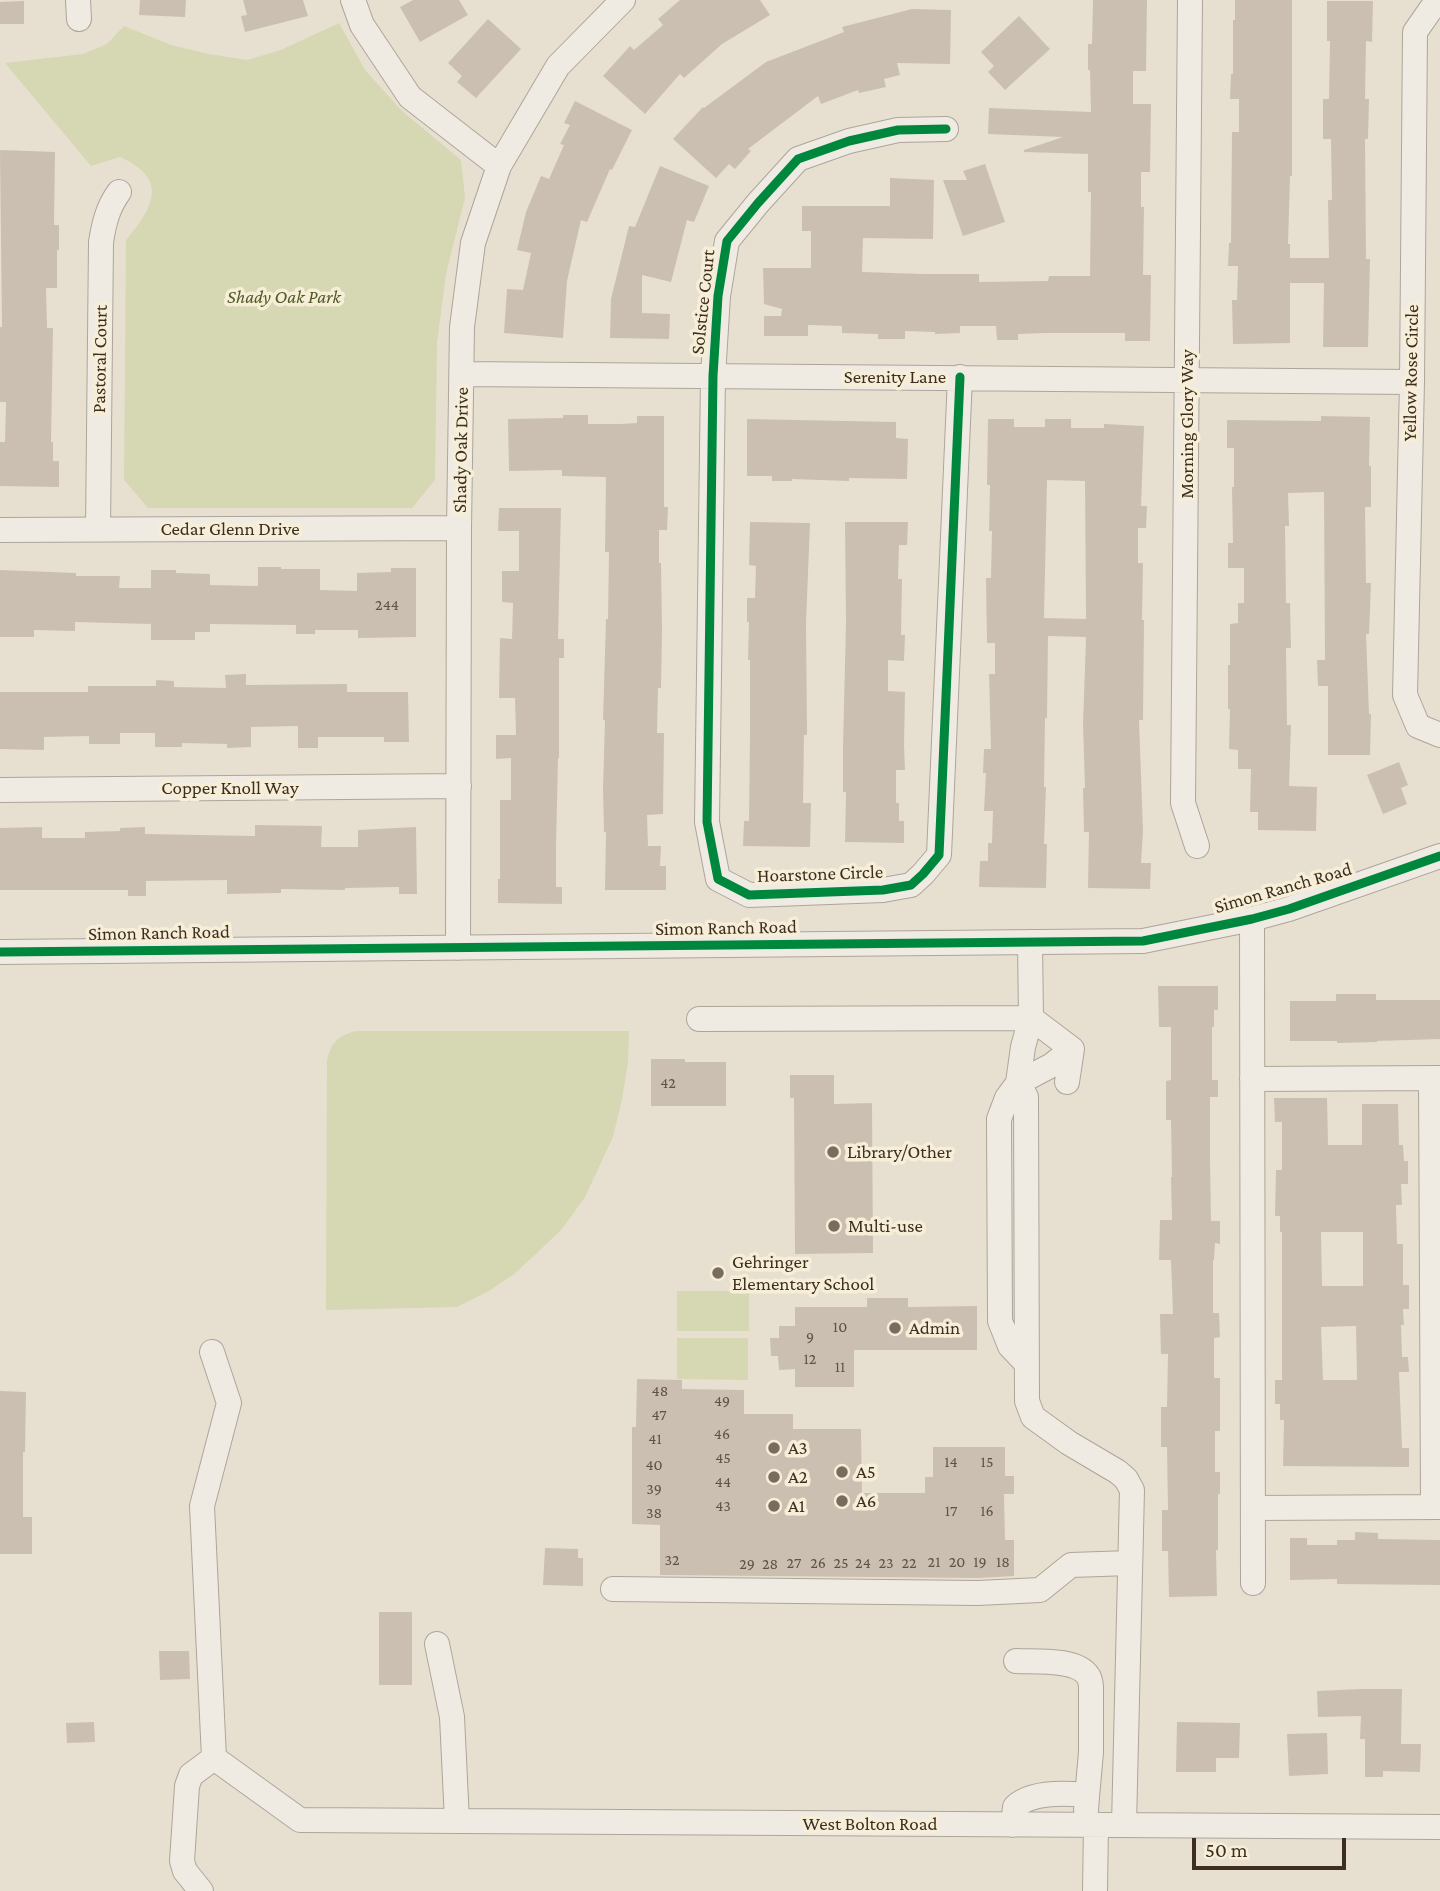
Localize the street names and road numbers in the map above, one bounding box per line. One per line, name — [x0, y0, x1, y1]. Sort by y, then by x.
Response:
street label: Solstice Court — [686, 248, 720, 356]
street label: Yellow Rose Circle — [1398, 304, 1424, 442]
street label: Pastoral Court — [88, 305, 112, 413]
street label: Morning Glory Way — [1176, 349, 1198, 499]
street label: Serenity Lane — [844, 366, 946, 388]
street label: Shady Oak Drive — [449, 387, 473, 513]
street label: Cedar Glenn Drive — [160, 518, 300, 540]
street label: Copper Knoll Way — [161, 777, 299, 799]
street label: Simon Ranch Road — [1212, 857, 1354, 919]
street label: Hoarstone Circle — [757, 860, 883, 888]
street label: Simon Ranch Road — [655, 915, 797, 941]
street label: Simon Ranch Road — [88, 920, 230, 946]
street label: West Bolton Road — [803, 1813, 937, 1835]

